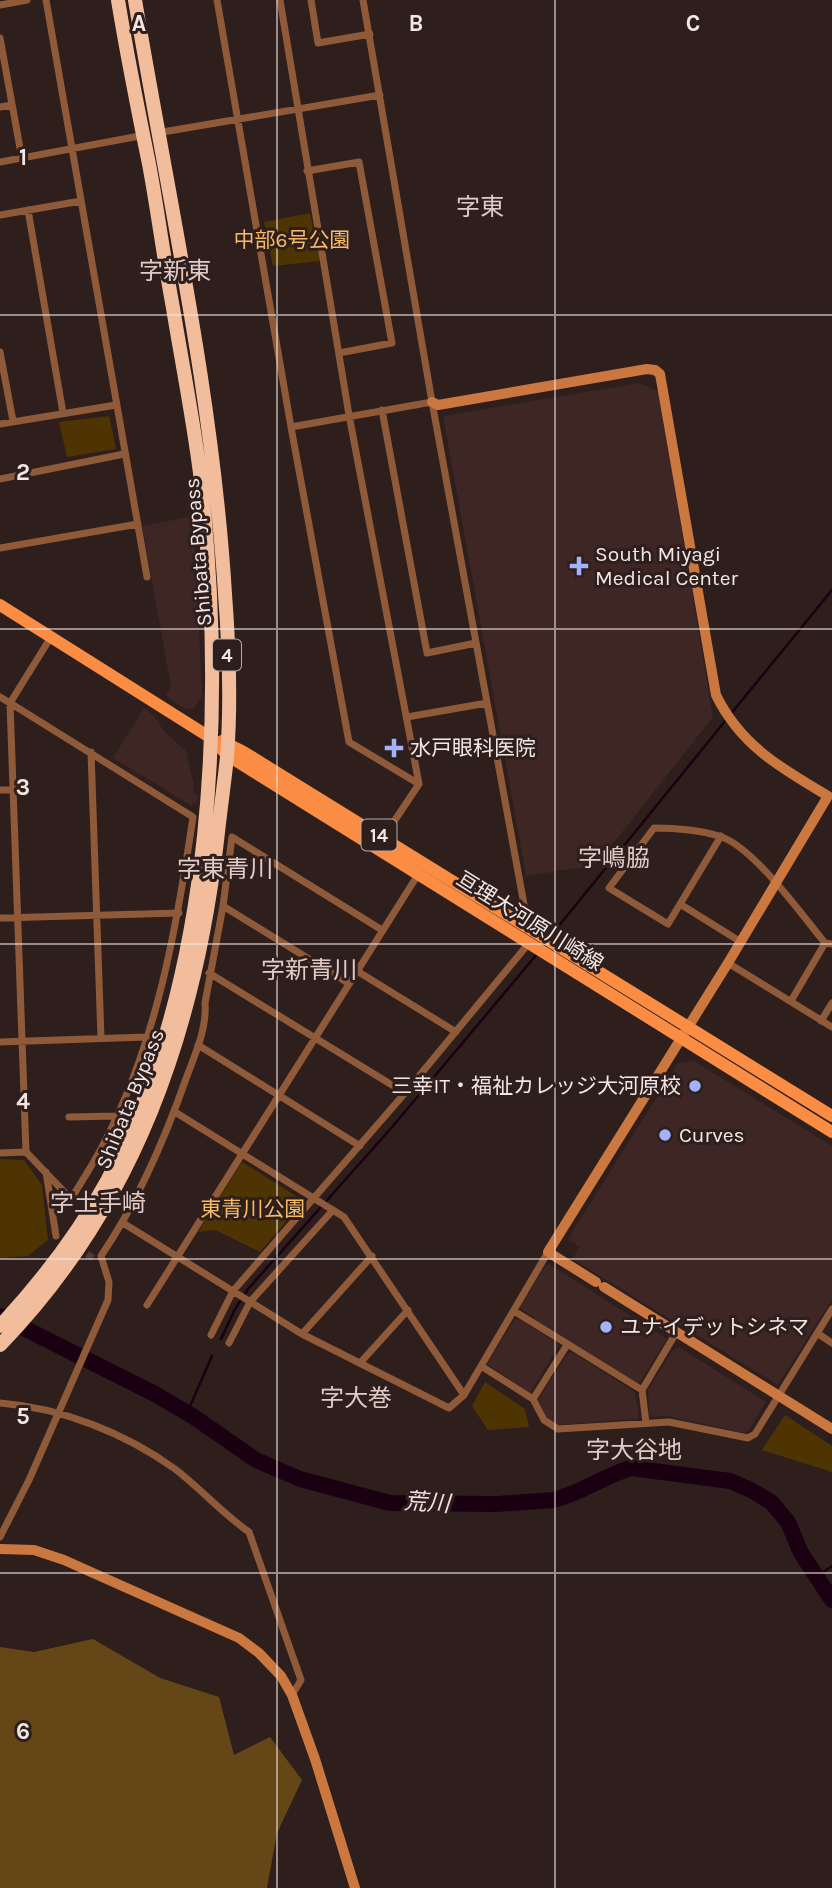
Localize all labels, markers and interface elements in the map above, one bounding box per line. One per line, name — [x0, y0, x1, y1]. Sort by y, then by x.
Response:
text: A — [132, 10, 146, 37]
text: B — [409, 10, 423, 37]
text: C — [686, 10, 700, 37]
text: 1 — [19, 144, 27, 171]
district label: 字東 — [456, 193, 504, 221]
park label: 中部6号公園 — [233, 228, 351, 252]
district label: 字新東 — [139, 257, 211, 285]
text: 2 — [16, 459, 30, 486]
street label: Shibata Bypass — [180, 477, 216, 627]
place label: South Miyagi Medical Center — [595, 542, 739, 590]
marker: South Miyagi Medical Center — [569, 556, 589, 576]
road number: 4 — [213, 640, 241, 670]
place label: 水戸眼科医院 — [410, 736, 536, 760]
marker: 水戸眼科医院 — [384, 738, 404, 758]
text: 3 — [16, 774, 30, 801]
road number: 14 — [362, 820, 396, 850]
district label: 字嶋脇 — [578, 844, 650, 872]
district label: 字東青川 — [177, 855, 273, 883]
street label: 亘理大河原川崎線 — [452, 866, 608, 976]
district label: 字新青川 — [261, 956, 357, 984]
street label: Shibata Bypass — [91, 1026, 169, 1172]
place label: 三幸IT・福祉カレッジ大河原校 — [392, 1074, 681, 1098]
marker: 三幸IT・福祉カレッジ大河原校 — [687, 1078, 703, 1094]
text: 4 — [16, 1088, 30, 1115]
place label: Curves — [679, 1123, 745, 1147]
marker: Curves — [657, 1127, 673, 1143]
district label: 字土手崎 — [50, 1189, 146, 1217]
park label: 東青川公園 — [201, 1197, 306, 1221]
place label: ユナイデットシネマ — [620, 1315, 809, 1339]
marker: ユナイデットシネマ — [598, 1319, 614, 1335]
district label: 字大巻 — [320, 1384, 392, 1412]
text: 5 — [16, 1403, 30, 1430]
district label: 字大谷地 — [586, 1436, 682, 1464]
water label: 荒川 — [403, 1487, 454, 1518]
text: 6 — [16, 1718, 30, 1745]

